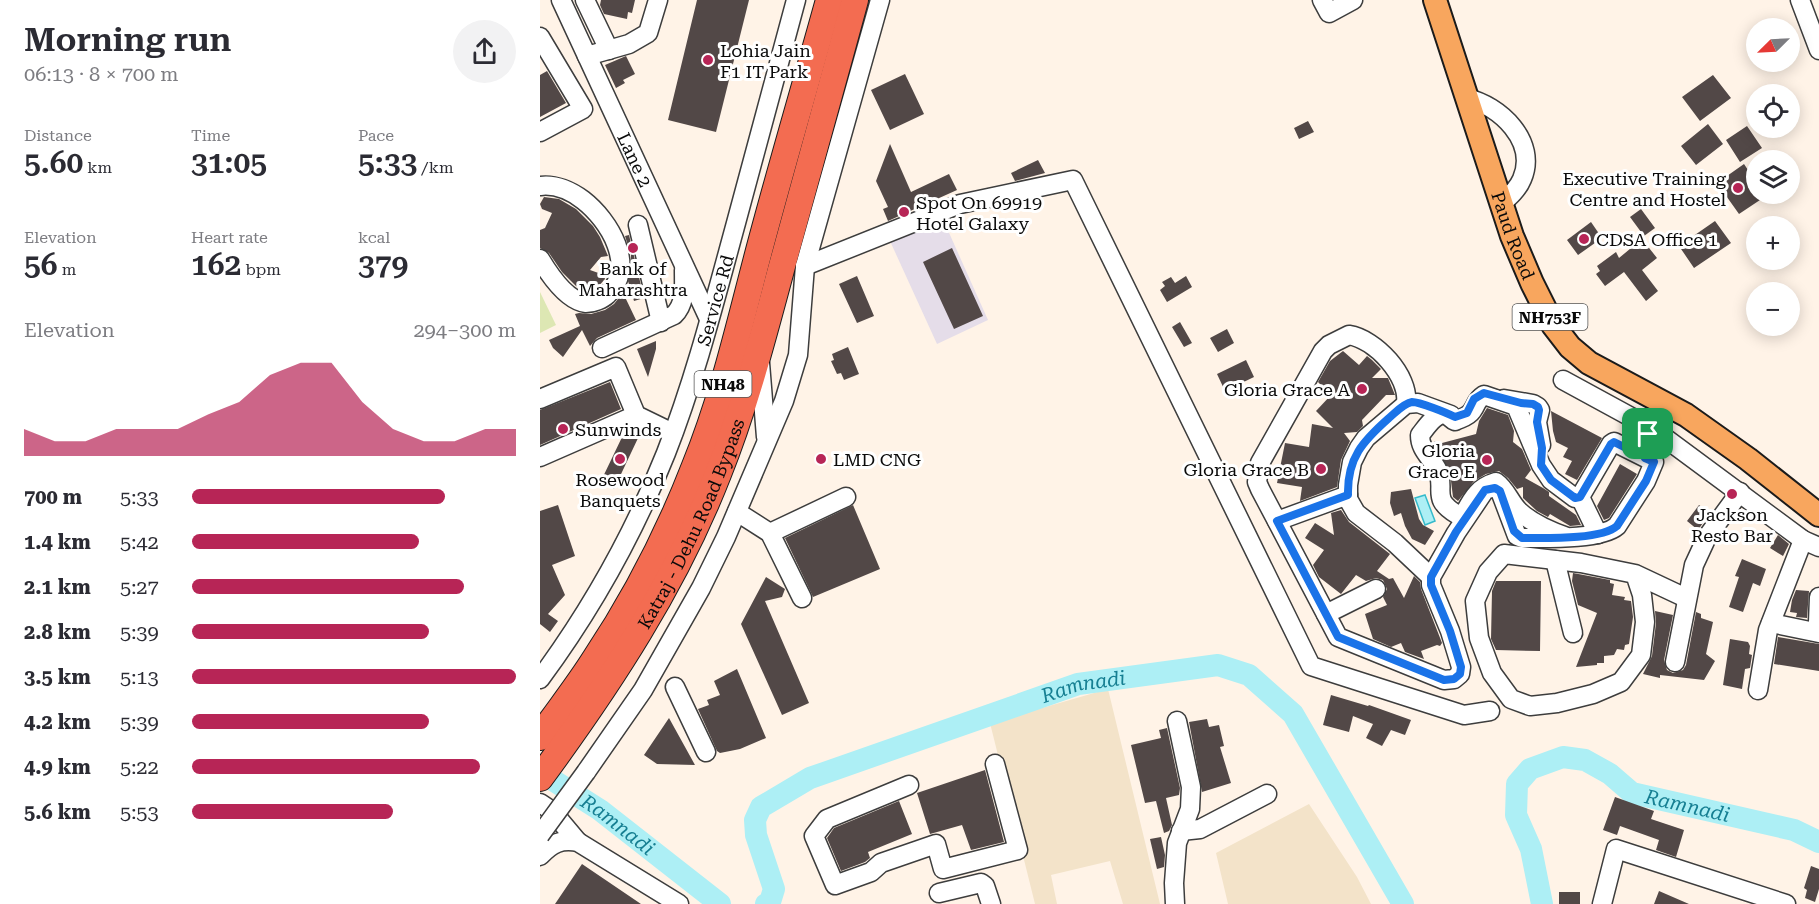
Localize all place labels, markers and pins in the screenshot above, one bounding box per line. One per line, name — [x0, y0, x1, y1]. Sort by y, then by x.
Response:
place label: Lohia Jain F1 IT Park — [720, 40, 811, 82]
marker: Lohia Jain F1 IT Park — [701, 53, 715, 67]
place label: Executive Training Centre and Hostel — [1562, 168, 1727, 210]
marker: Executive Training Centre and Hostel — [1731, 181, 1745, 195]
place label: Spot On 69919 Hotel Galaxy — [916, 192, 1042, 234]
marker: Spot On 69919 Hotel Galaxy — [897, 205, 911, 219]
place label: CDSA Office 1 — [1596, 229, 1718, 250]
marker: CDSA Office 1 — [1577, 232, 1591, 246]
marker: Bank of Maharashtra — [626, 241, 640, 255]
place label: Bank of Maharashtra — [579, 258, 688, 300]
place label: Gloria Grace A — [1224, 379, 1350, 400]
marker: Gloria Grace A — [1355, 382, 1369, 396]
pin — [1622, 408, 1673, 459]
place label: Sunwinds — [575, 419, 661, 440]
marker: Sunwinds — [556, 422, 570, 436]
place label: Gloria Grace E — [1408, 440, 1475, 482]
place label: LMD CNG — [833, 449, 921, 470]
marker: Rosewood Banquets — [613, 452, 627, 466]
marker: LMD CNG — [814, 452, 828, 466]
marker: Gloria Grace E — [1480, 453, 1494, 467]
place label: Gloria Grace B — [1184, 459, 1309, 480]
marker: Gloria Grace B — [1314, 462, 1328, 476]
place label: Rosewood Banquets — [575, 469, 665, 511]
marker: Jackson Resto Bar — [1725, 487, 1739, 501]
place label: Jackson Resto Bar — [1691, 504, 1773, 546]

